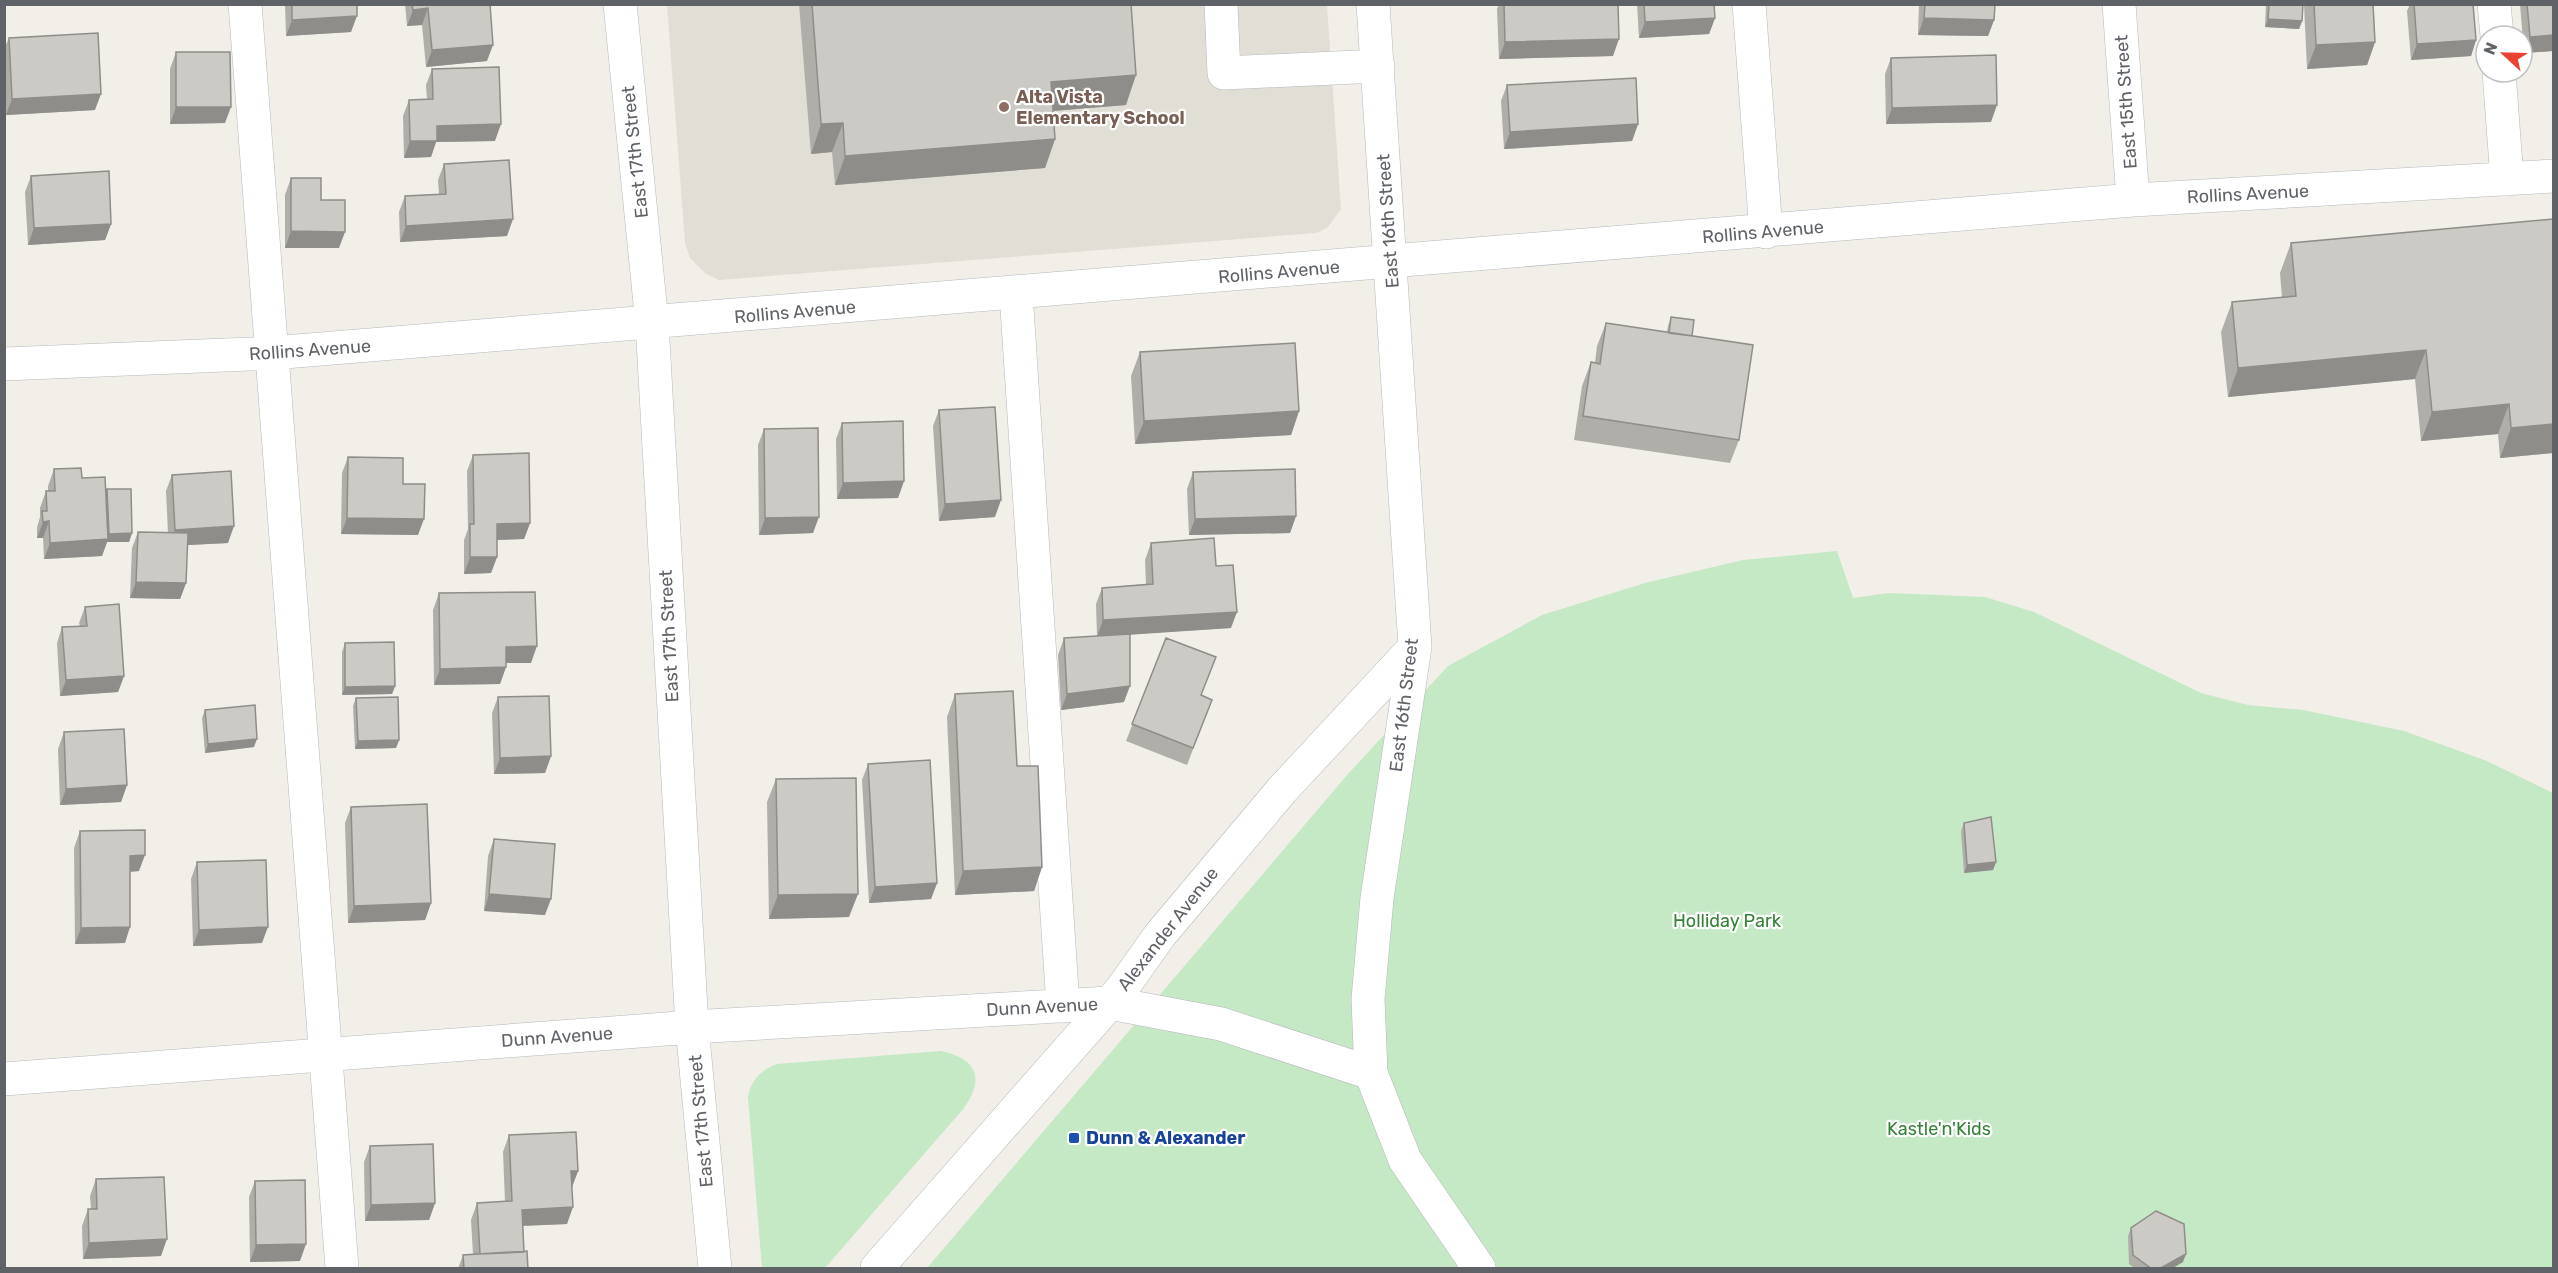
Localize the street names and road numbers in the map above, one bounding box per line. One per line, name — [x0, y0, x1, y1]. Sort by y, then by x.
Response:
street label: East 15th Street — [2110, 34, 2142, 170]
street label: East 17th Street — [617, 85, 653, 219]
street label: East 16th Street — [1372, 153, 1404, 289]
street label: Rollins Avenue — [2186, 180, 2310, 208]
street label: Rollins Avenue — [1701, 216, 1825, 248]
street label: Rollins Avenue — [1217, 256, 1341, 288]
street label: Rollins Avenue — [733, 296, 857, 328]
street label: Rollins Avenue — [248, 335, 372, 365]
street label: East 17th Street — [655, 569, 683, 703]
street label: East 16th Street — [1385, 637, 1423, 773]
street label: Alexander Avenue — [1113, 863, 1223, 995]
street label: Dunn Avenue — [985, 993, 1099, 1021]
street label: Dunn Avenue — [500, 1022, 614, 1052]
street label: East 17th Street — [684, 1054, 718, 1188]

